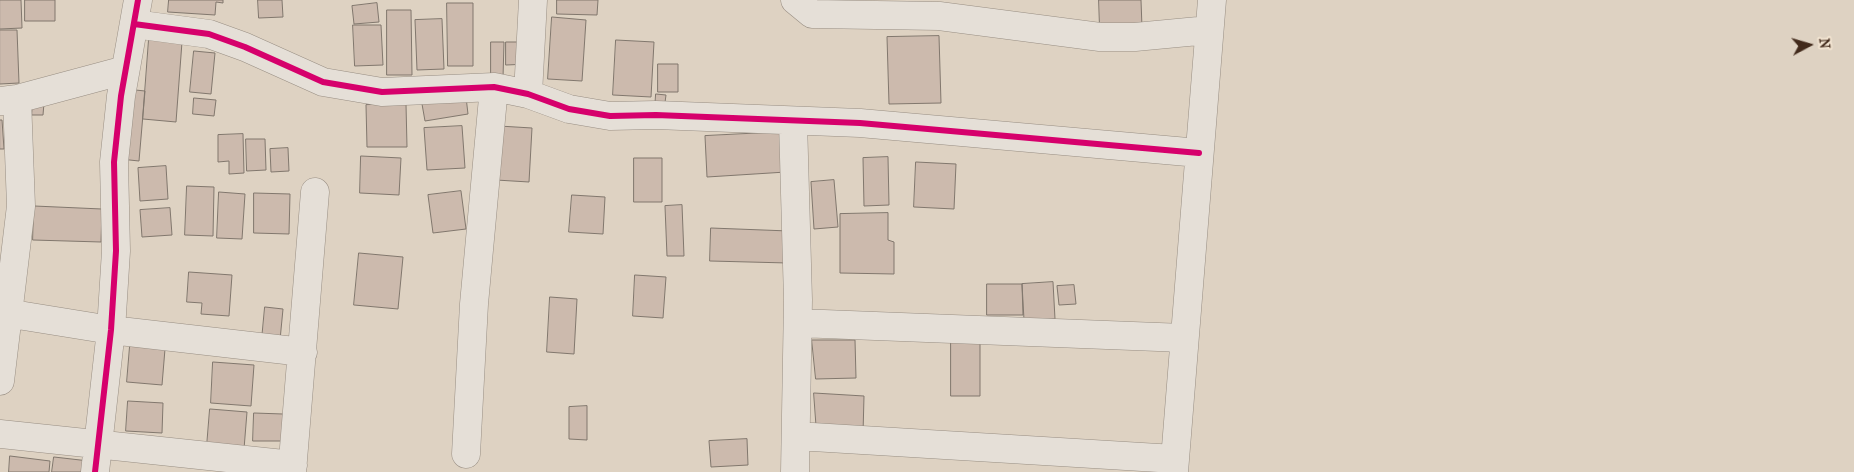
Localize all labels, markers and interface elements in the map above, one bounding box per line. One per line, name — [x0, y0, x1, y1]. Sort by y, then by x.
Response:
north arrow — [1784, 20, 1834, 70]
text: N — [1815, 37, 1833, 50]

